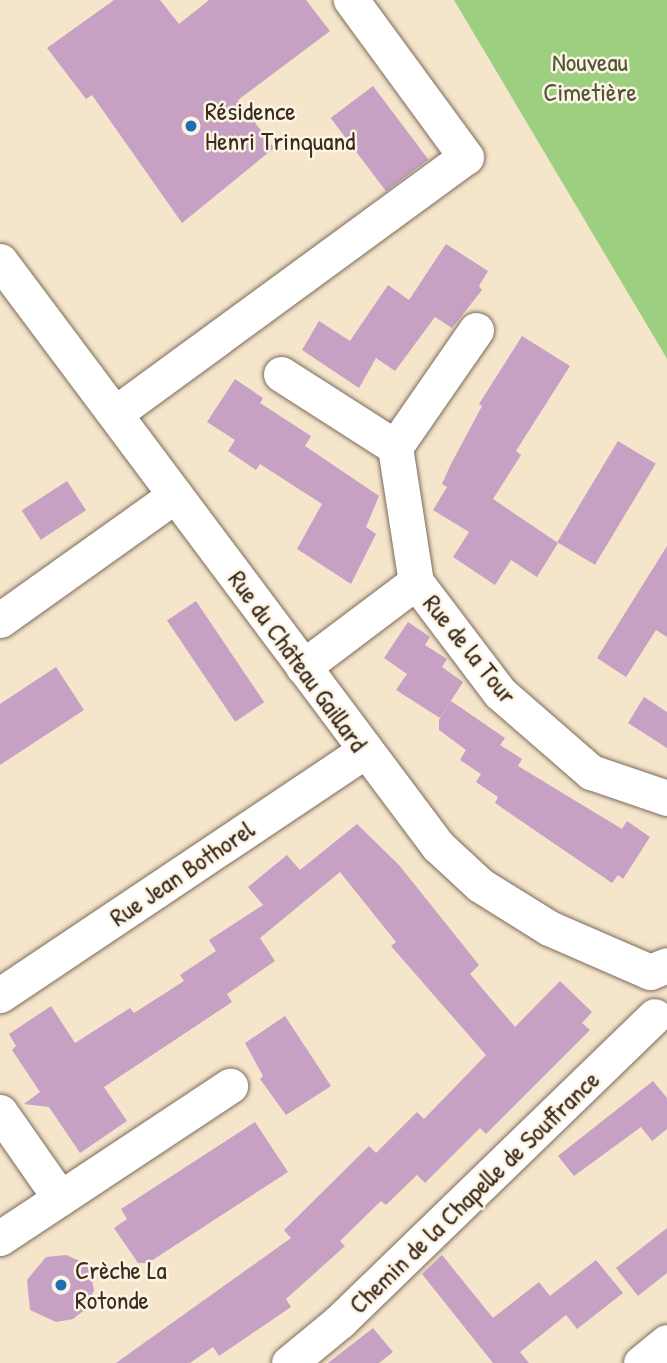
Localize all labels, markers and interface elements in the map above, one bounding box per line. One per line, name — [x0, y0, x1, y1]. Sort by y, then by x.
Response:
park label: Nouveau Cimetière — [543, 46, 637, 108]
place label: Résidence Henri Trinquand — [205, 95, 355, 156]
marker: Résidence Henri Trinquand — [183, 118, 199, 134]
street label: Rue du Château Gaillard — [222, 564, 374, 758]
street label: Rue de la Tour — [417, 588, 523, 710]
street label: Rue Jean Bothorel — [104, 813, 260, 933]
street label: Chemin de la Chapelle de Souffrance — [342, 1064, 606, 1320]
place label: Crèche La Rotonde — [75, 1254, 167, 1316]
marker: Crèche La Rotonde — [53, 1277, 69, 1293]

